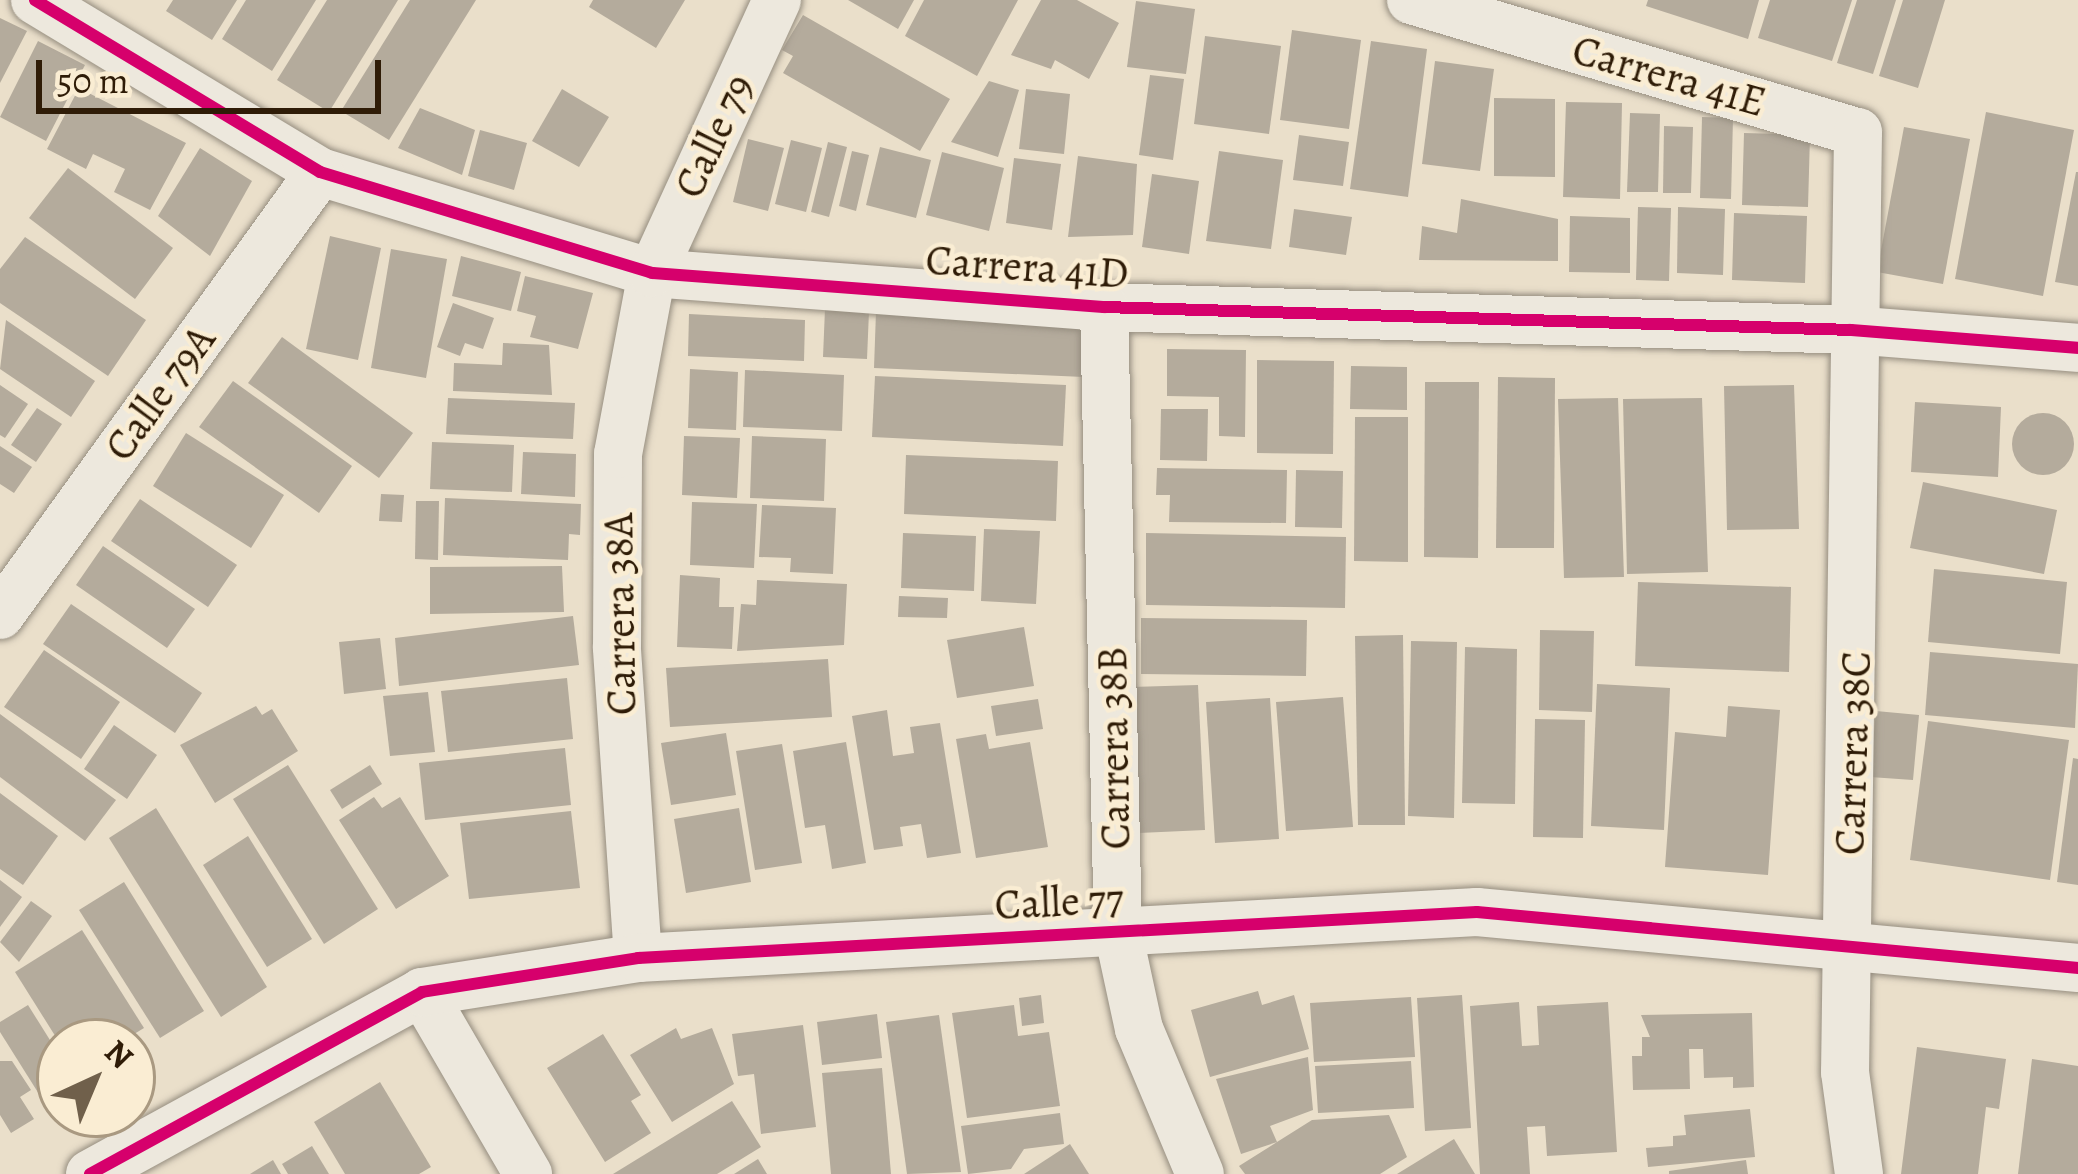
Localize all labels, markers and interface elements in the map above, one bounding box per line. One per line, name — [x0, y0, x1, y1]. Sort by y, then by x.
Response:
street label: Carrera 41E — [1567, 24, 1771, 128]
scale bar — [42, 36, 387, 110]
text: 50 m — [57, 56, 129, 105]
street label: Calle 79 — [664, 66, 764, 206]
street label: Carrera 41D — [924, 235, 1130, 299]
street label: Calle 79A — [94, 316, 226, 470]
street label: Carrera 38A — [593, 512, 647, 716]
street label: Carrera 38B — [1087, 646, 1141, 850]
street label: Carrera 38C — [1824, 650, 1882, 856]
street label: Calle 77 — [993, 873, 1125, 931]
north arrow — [36, 1018, 156, 1138]
text: N — [95, 1029, 144, 1078]

